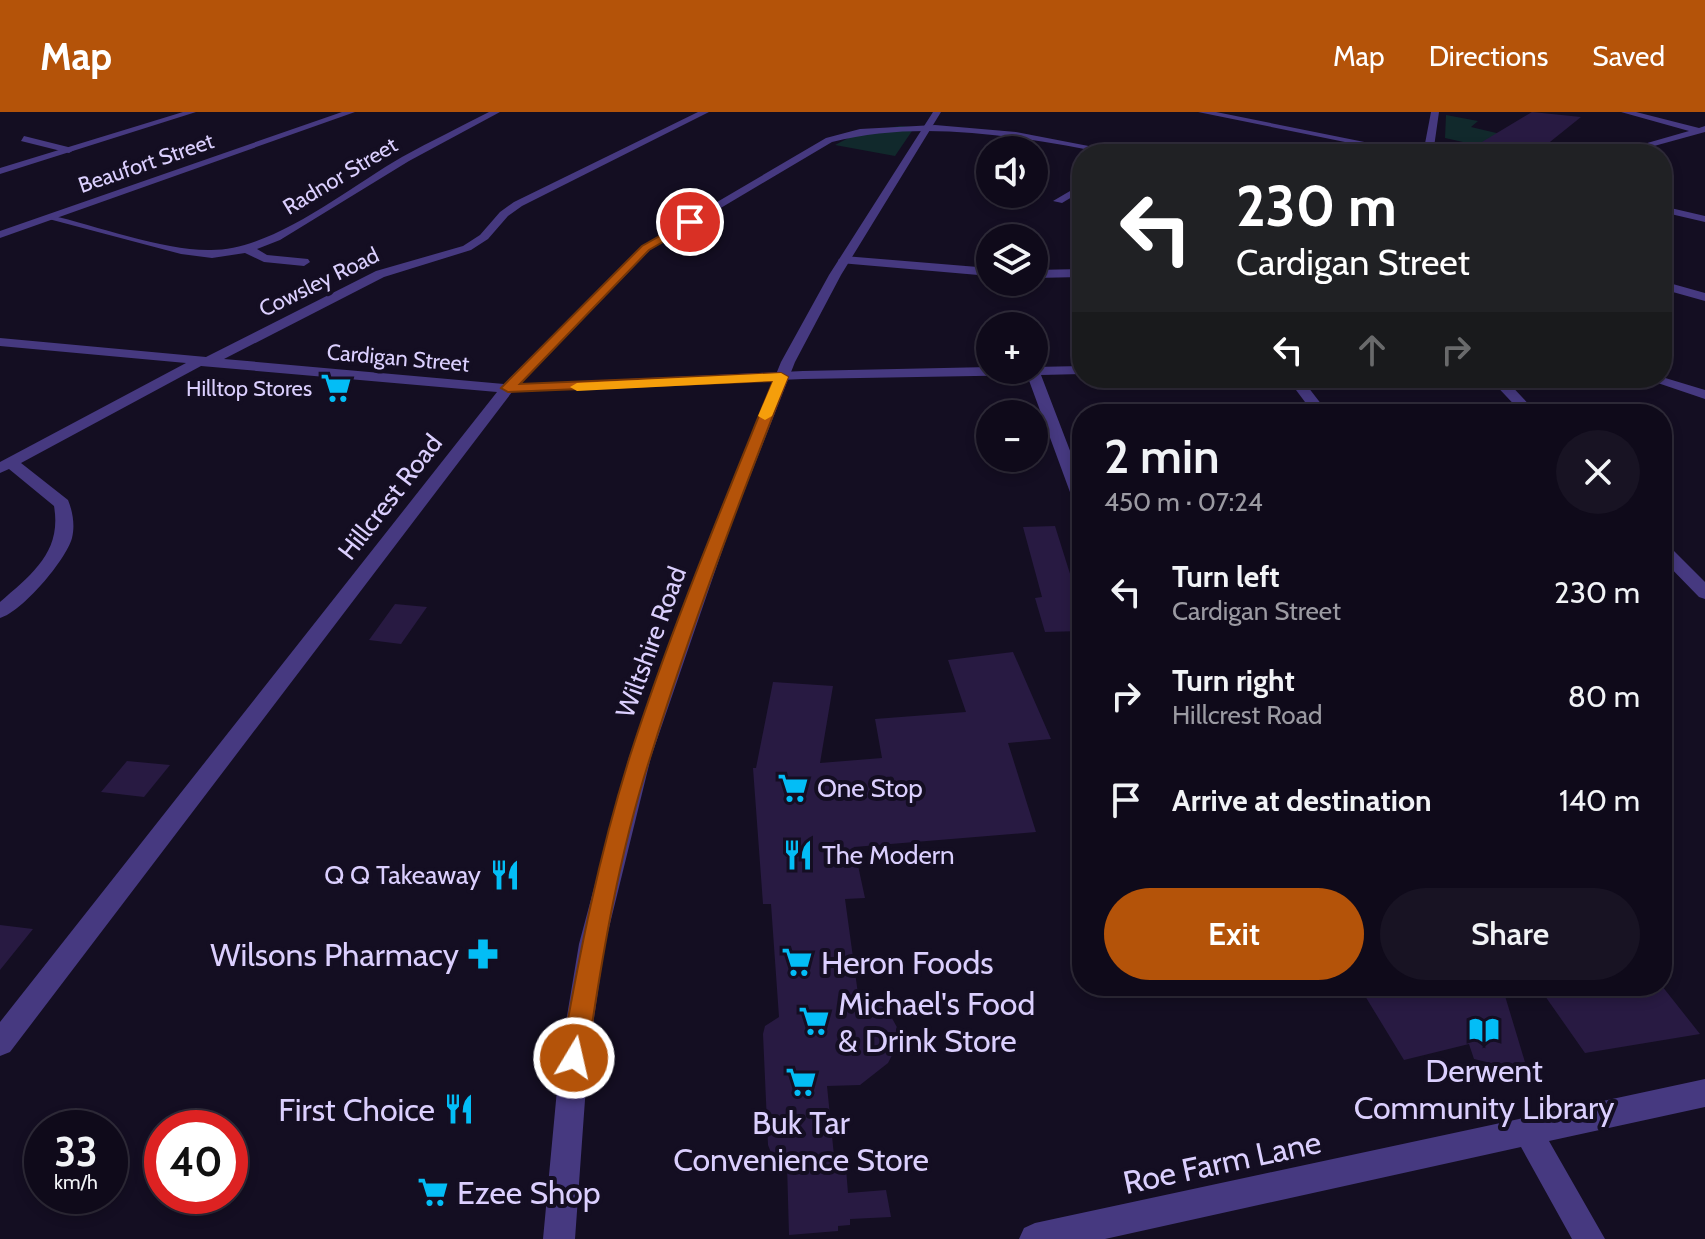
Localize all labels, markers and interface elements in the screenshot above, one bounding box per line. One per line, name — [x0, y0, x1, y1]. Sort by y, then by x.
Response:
text: Map — [40, 33, 112, 80]
text: Map — [1333, 39, 1385, 73]
text: Directions — [1429, 39, 1548, 73]
text: Saved — [1592, 39, 1665, 73]
street label: Beaufort Street — [75, 127, 218, 199]
street label: Radnor Street — [278, 131, 403, 221]
map controls — [976, 136, 1048, 472]
button: sound — [976, 136, 1048, 208]
text: 230 m — [1236, 172, 1397, 240]
icon: left — [1104, 176, 1208, 280]
pin — [656, 188, 724, 256]
icon: arrive — [668, 200, 712, 244]
button: layers — [976, 224, 1048, 296]
text: Cardigan Street — [1236, 240, 1470, 284]
street label: Cowsley Road — [255, 241, 383, 323]
button: + — [976, 312, 1048, 384]
icon: left — [1266, 328, 1310, 372]
icon: ahead — [1350, 328, 1394, 372]
icon: right — [1434, 328, 1478, 372]
street label: Cardigan Street — [326, 338, 471, 378]
supermarket icon: Hilltop Stores — [319, 371, 353, 405]
place label: Hilltop Stores — [186, 375, 312, 402]
button: − — [976, 400, 1048, 472]
text: 2 min — [1104, 427, 1220, 485]
street label: Hillcrest Road — [331, 428, 449, 566]
button: close — [1556, 430, 1640, 514]
text: 450 m · 07:24 — [1104, 486, 1263, 518]
text: Turn left — [1172, 558, 1280, 595]
street label: Wiltshire Road — [609, 562, 693, 722]
icon: left — [1104, 570, 1148, 614]
text: 230 m — [1554, 574, 1640, 611]
text: Cardigan Street — [1172, 595, 1341, 627]
text: Turn right — [1172, 662, 1295, 699]
icon: right — [1104, 674, 1148, 718]
text: 80 m — [1568, 678, 1640, 715]
text: Hillcrest Road — [1172, 699, 1323, 731]
supermarket icon: One Stop — [776, 771, 810, 805]
place label: One Stop — [817, 772, 923, 804]
icon: arrive — [1104, 778, 1148, 822]
text: Arrive at destination — [1172, 782, 1432, 819]
text: 140 m — [1559, 782, 1640, 819]
restaurant icon: The Modern — [781, 838, 815, 872]
place label: The Modern — [822, 839, 955, 871]
restaurant icon: Q Q Takeaway — [488, 858, 522, 892]
place label: Q Q Takeaway — [324, 859, 481, 891]
button: Exit — [1104, 888, 1364, 980]
button: Share — [1380, 888, 1640, 980]
place label: Wilsons Pharmacy — [210, 935, 459, 974]
pharmacy icon: Wilsons Pharmacy — [466, 937, 500, 971]
place label: Heron Foods — [821, 943, 993, 982]
supermarket icon: Heron Foods — [780, 945, 814, 979]
place label: Michael's Food & Drink Store — [838, 984, 1035, 1060]
supermarket icon: Michael's Food & Drink Store — [797, 1004, 831, 1038]
library icon: Derwent Community Library — [1467, 1013, 1501, 1047]
position arrow — [532, 1016, 616, 1100]
place label: Derwent Community Library — [1354, 1051, 1614, 1127]
supermarket icon: Buk Tar Convenience Store — [784, 1065, 818, 1099]
place label: First Choice — [278, 1090, 435, 1129]
restaurant icon: First Choice — [442, 1092, 476, 1126]
place label: Buk Tar Convenience Store — [673, 1103, 929, 1179]
speed limit sign: 40 — [144, 1110, 248, 1214]
street label: Roe Farm Lane — [1120, 1122, 1324, 1202]
text: 33 — [54, 1127, 98, 1176]
text: km/h — [54, 1170, 98, 1194]
place label: Ezee Shop — [457, 1173, 601, 1212]
supermarket icon: Ezee Shop — [416, 1175, 450, 1209]

